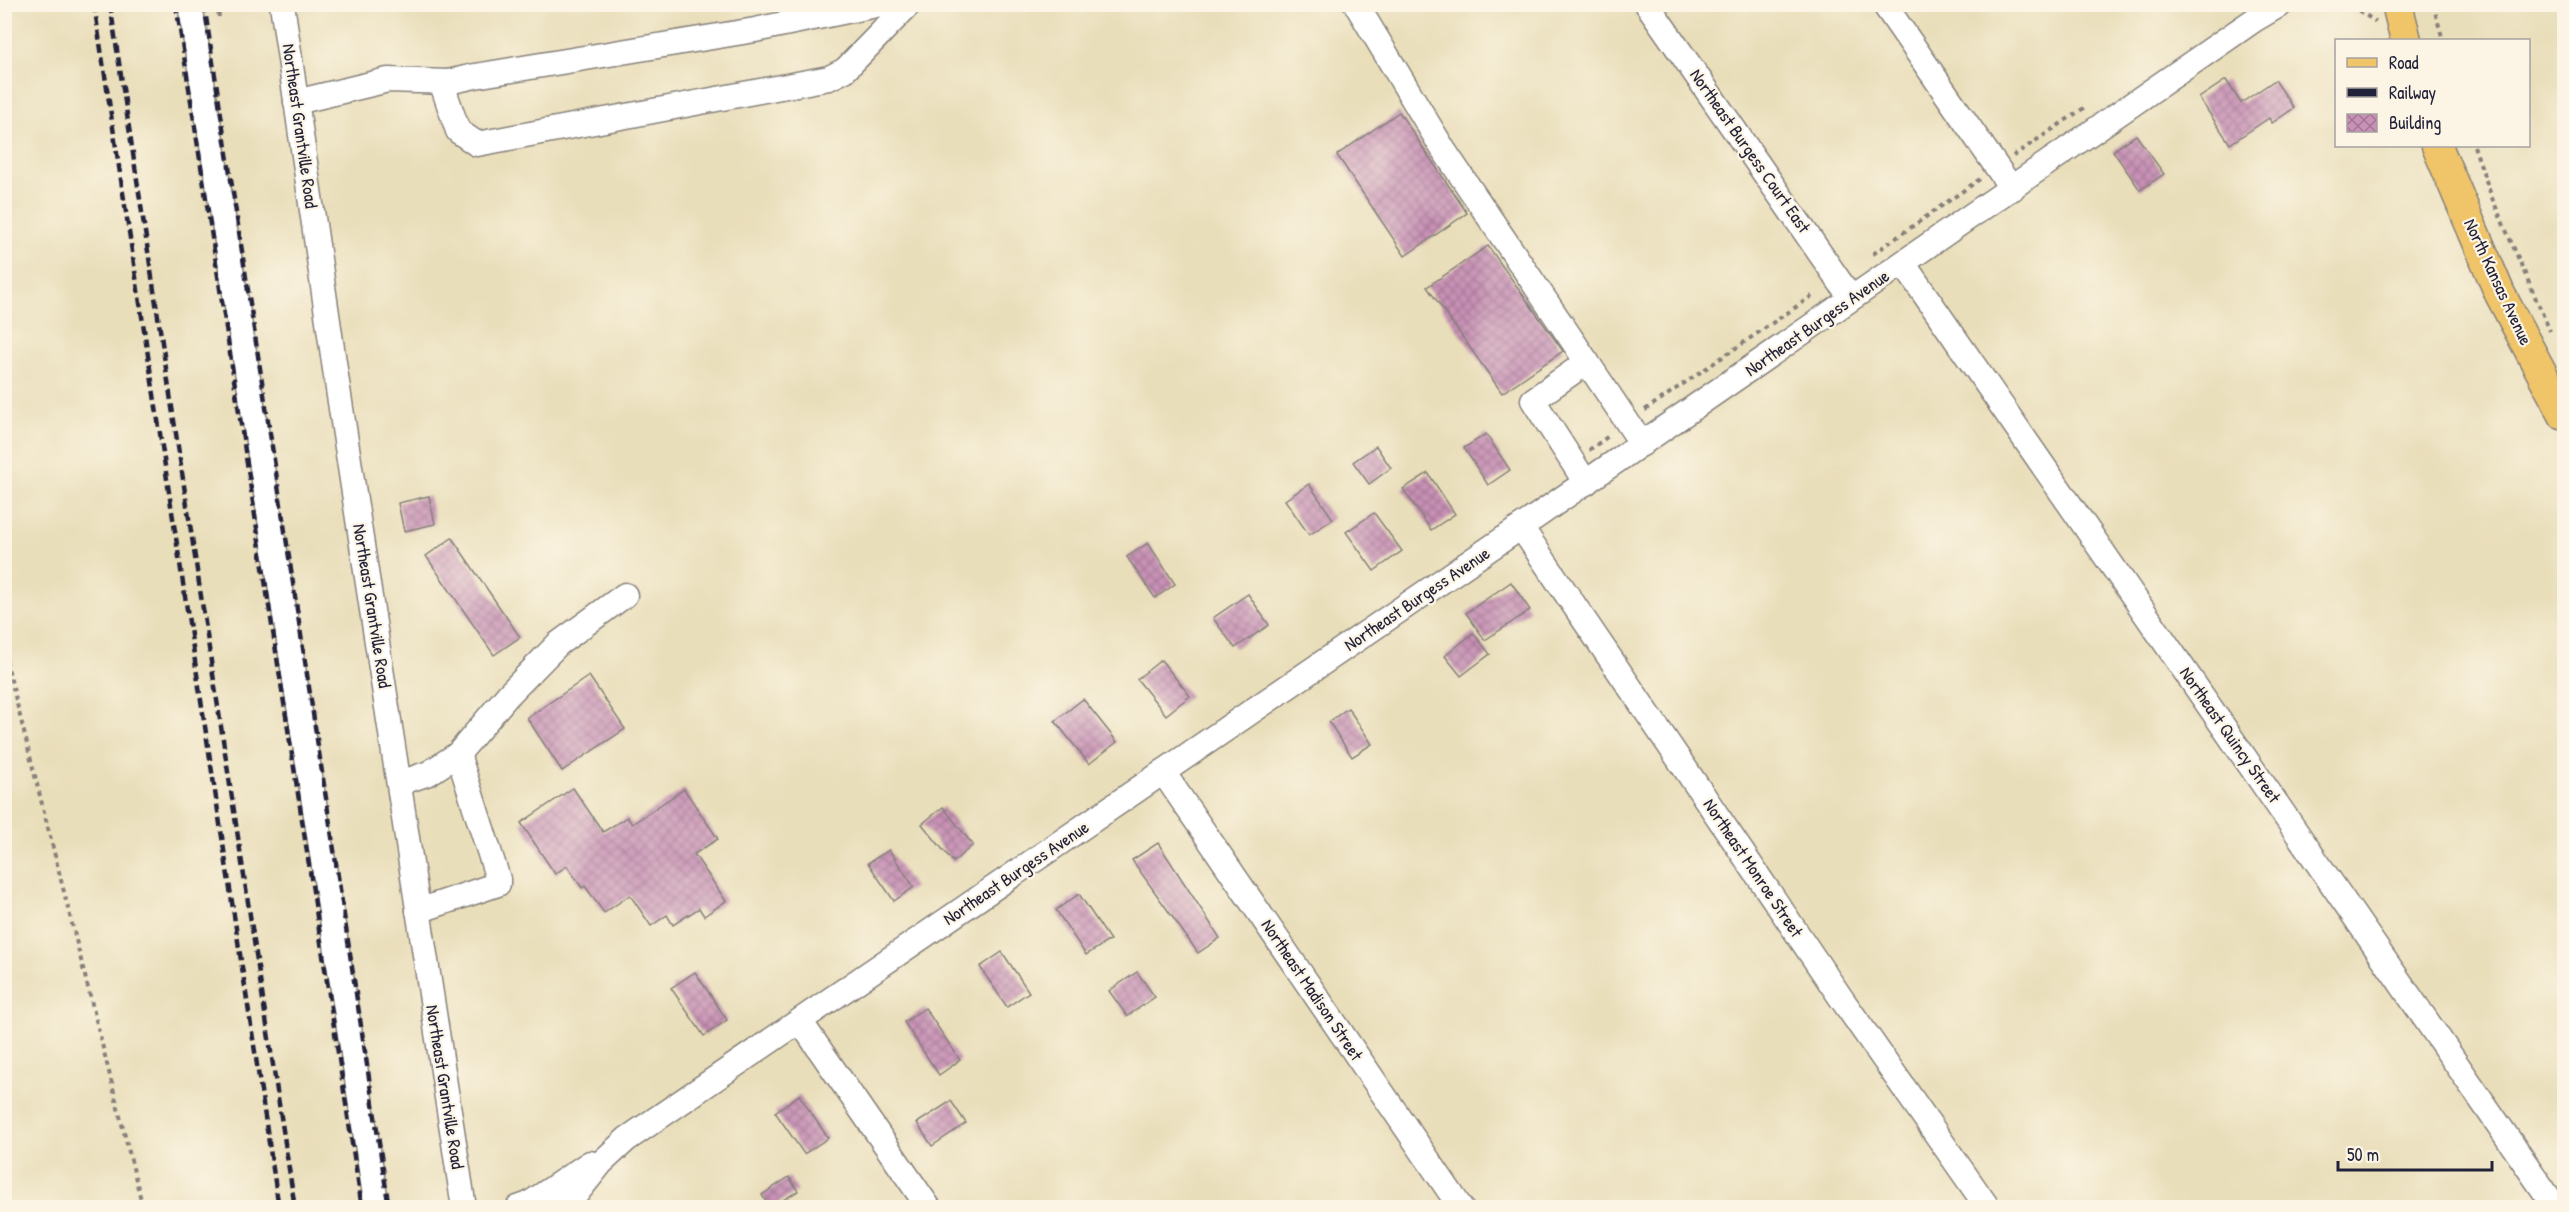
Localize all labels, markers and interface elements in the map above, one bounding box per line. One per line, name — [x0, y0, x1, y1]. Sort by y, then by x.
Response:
legend — [2335, 39, 2530, 147]
street label: Northeast Grantville Road — [277, 42, 324, 210]
text: Road — [2389, 50, 2419, 75]
street label: Northeast Burgess Court East — [1684, 64, 1817, 238]
text: Railway — [2389, 80, 2436, 105]
text: Building — [2389, 110, 2441, 135]
street label: North Kansas Avenue — [2458, 214, 2539, 349]
street label: Northeast Burgess Avenue — [1739, 263, 1894, 382]
street label: Northeast Grantville Road — [347, 522, 398, 690]
street label: Northeast Burgess Avenue — [1339, 540, 1495, 657]
street label: Northeast Quincy Street — [2174, 662, 2287, 808]
street label: Northeast Monroe Street — [1698, 793, 1810, 943]
street label: Northeast Burgess Avenue — [938, 814, 1094, 931]
street label: Northeast Madison Street — [1256, 914, 1370, 1066]
street label: Northeast Grantville Road — [420, 1003, 471, 1171]
scale bar — [2338, 1134, 2492, 1172]
text: 50 m — [2347, 1142, 2379, 1167]

